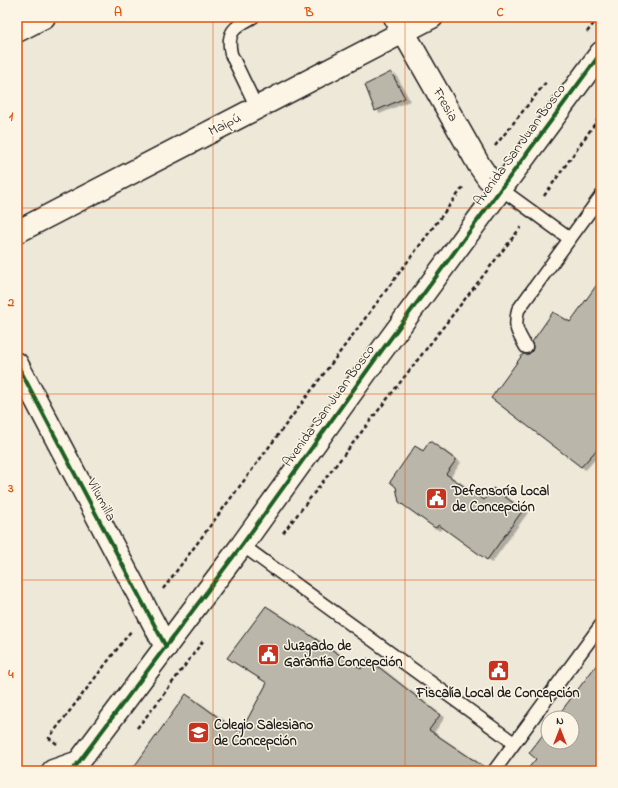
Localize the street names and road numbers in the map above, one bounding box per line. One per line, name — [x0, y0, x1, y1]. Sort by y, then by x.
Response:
street label: Avenida San Juan Bosco — [469, 80, 571, 210]
street label: Fresia — [426, 83, 463, 126]
street label: Maipú — [205, 108, 245, 142]
street label: Avenida San Juan Bosco — [278, 341, 380, 471]
street label: Vilumilla — [81, 474, 121, 525]

